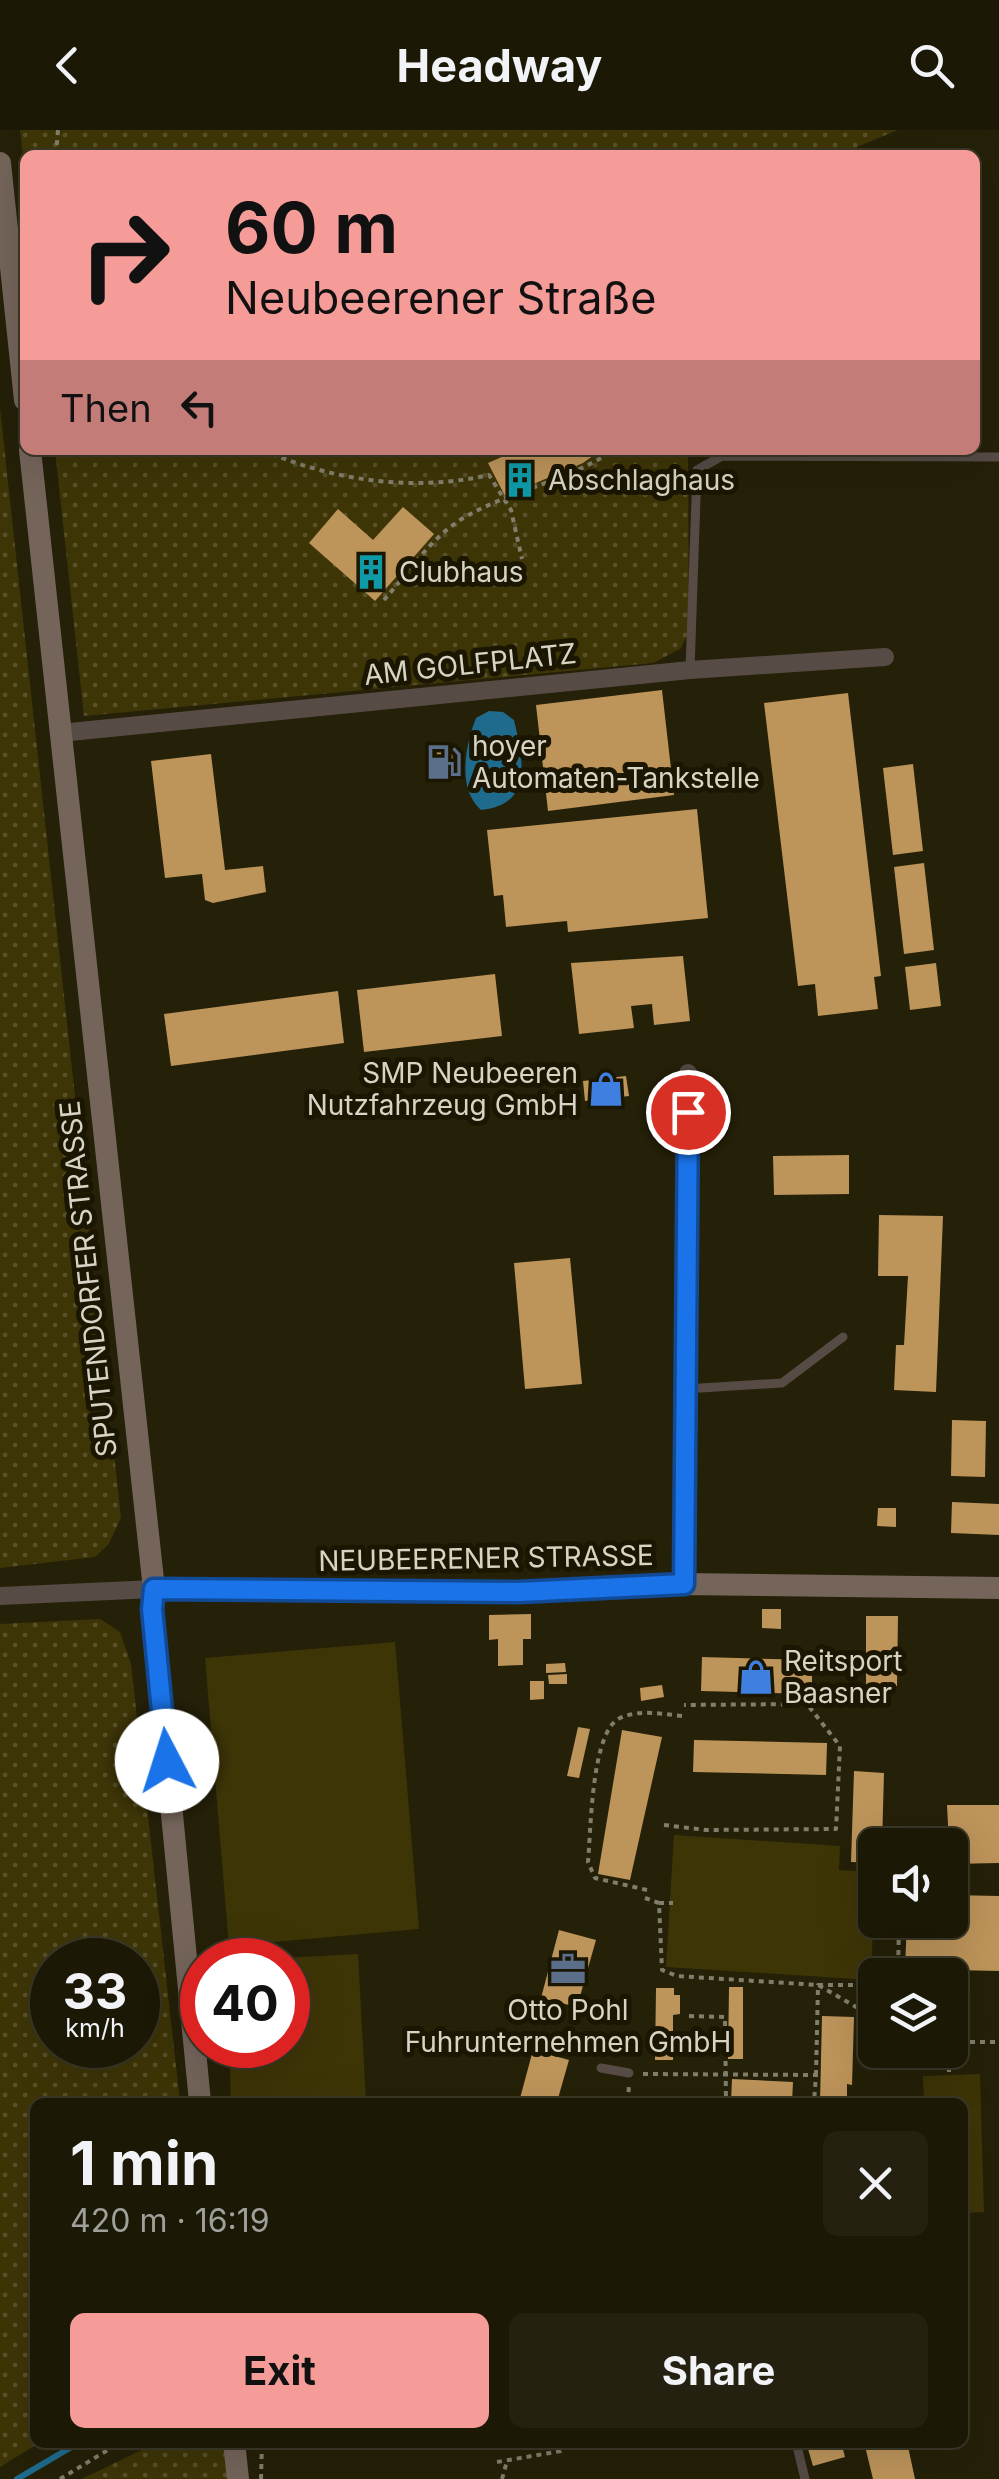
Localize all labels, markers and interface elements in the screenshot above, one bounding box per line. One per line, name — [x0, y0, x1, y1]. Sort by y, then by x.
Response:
icon: back — [40, 38, 95, 93]
text: Headway — [397, 38, 602, 93]
icon: search — [904, 38, 959, 93]
text: 60 m — [225, 185, 398, 270]
icon: right — [60, 190, 190, 320]
text: Neubeerener Straße — [225, 270, 656, 325]
icon: left — [172, 380, 227, 435]
text: Then — [60, 385, 152, 431]
building icon: Abschlaghaus — [501, 461, 539, 499]
place label: Abschlaghaus — [548, 463, 735, 497]
building icon: Clubhaus — [352, 553, 390, 591]
place label: Clubhaus — [399, 555, 524, 589]
street label: AM GOLFPLATZ — [362, 636, 578, 692]
place label: hoyer Automaten-Tankstelle — [472, 729, 760, 795]
fuel station icon: hoyer Automaten-Tankstelle — [425, 743, 463, 781]
place label: SMP Neubeeren Nutzfahrzeug GmbH — [307, 1056, 578, 1122]
shop icon: SMP Neubeeren Nutzfahrzeug GmbH — [587, 1070, 625, 1108]
pin — [646, 1070, 731, 1155]
icon: arrive — [661, 1085, 716, 1140]
street label: SPUTENDORFER STRASSE — [52, 1099, 124, 1459]
street label: NEUBEERENER STRASSE — [318, 1538, 654, 1578]
place label: Reitsport Baasner — [784, 1644, 902, 1710]
shop icon: Reitsport Baasner — [737, 1658, 775, 1696]
position arrow — [115, 1709, 219, 1813]
map controls — [858, 1828, 968, 2068]
button: sound — [858, 1828, 968, 1938]
speed limit sign: 40 — [180, 1938, 310, 2068]
office icon: Otto Pohl Fuhrunternehmen GmbH — [549, 1950, 587, 1988]
button: layers — [858, 1958, 968, 2068]
text: 33 — [63, 1961, 127, 2021]
place label: Otto Pohl Fuhrunternehmen GmbH — [405, 1993, 731, 2059]
text: km/h — [65, 2013, 125, 2043]
text: 1 min — [70, 2127, 218, 2199]
button: close — [823, 2131, 928, 2236]
text: 420 m · 16:19 — [70, 2201, 270, 2240]
button: Exit — [70, 2313, 489, 2428]
button: Share — [509, 2313, 928, 2428]

